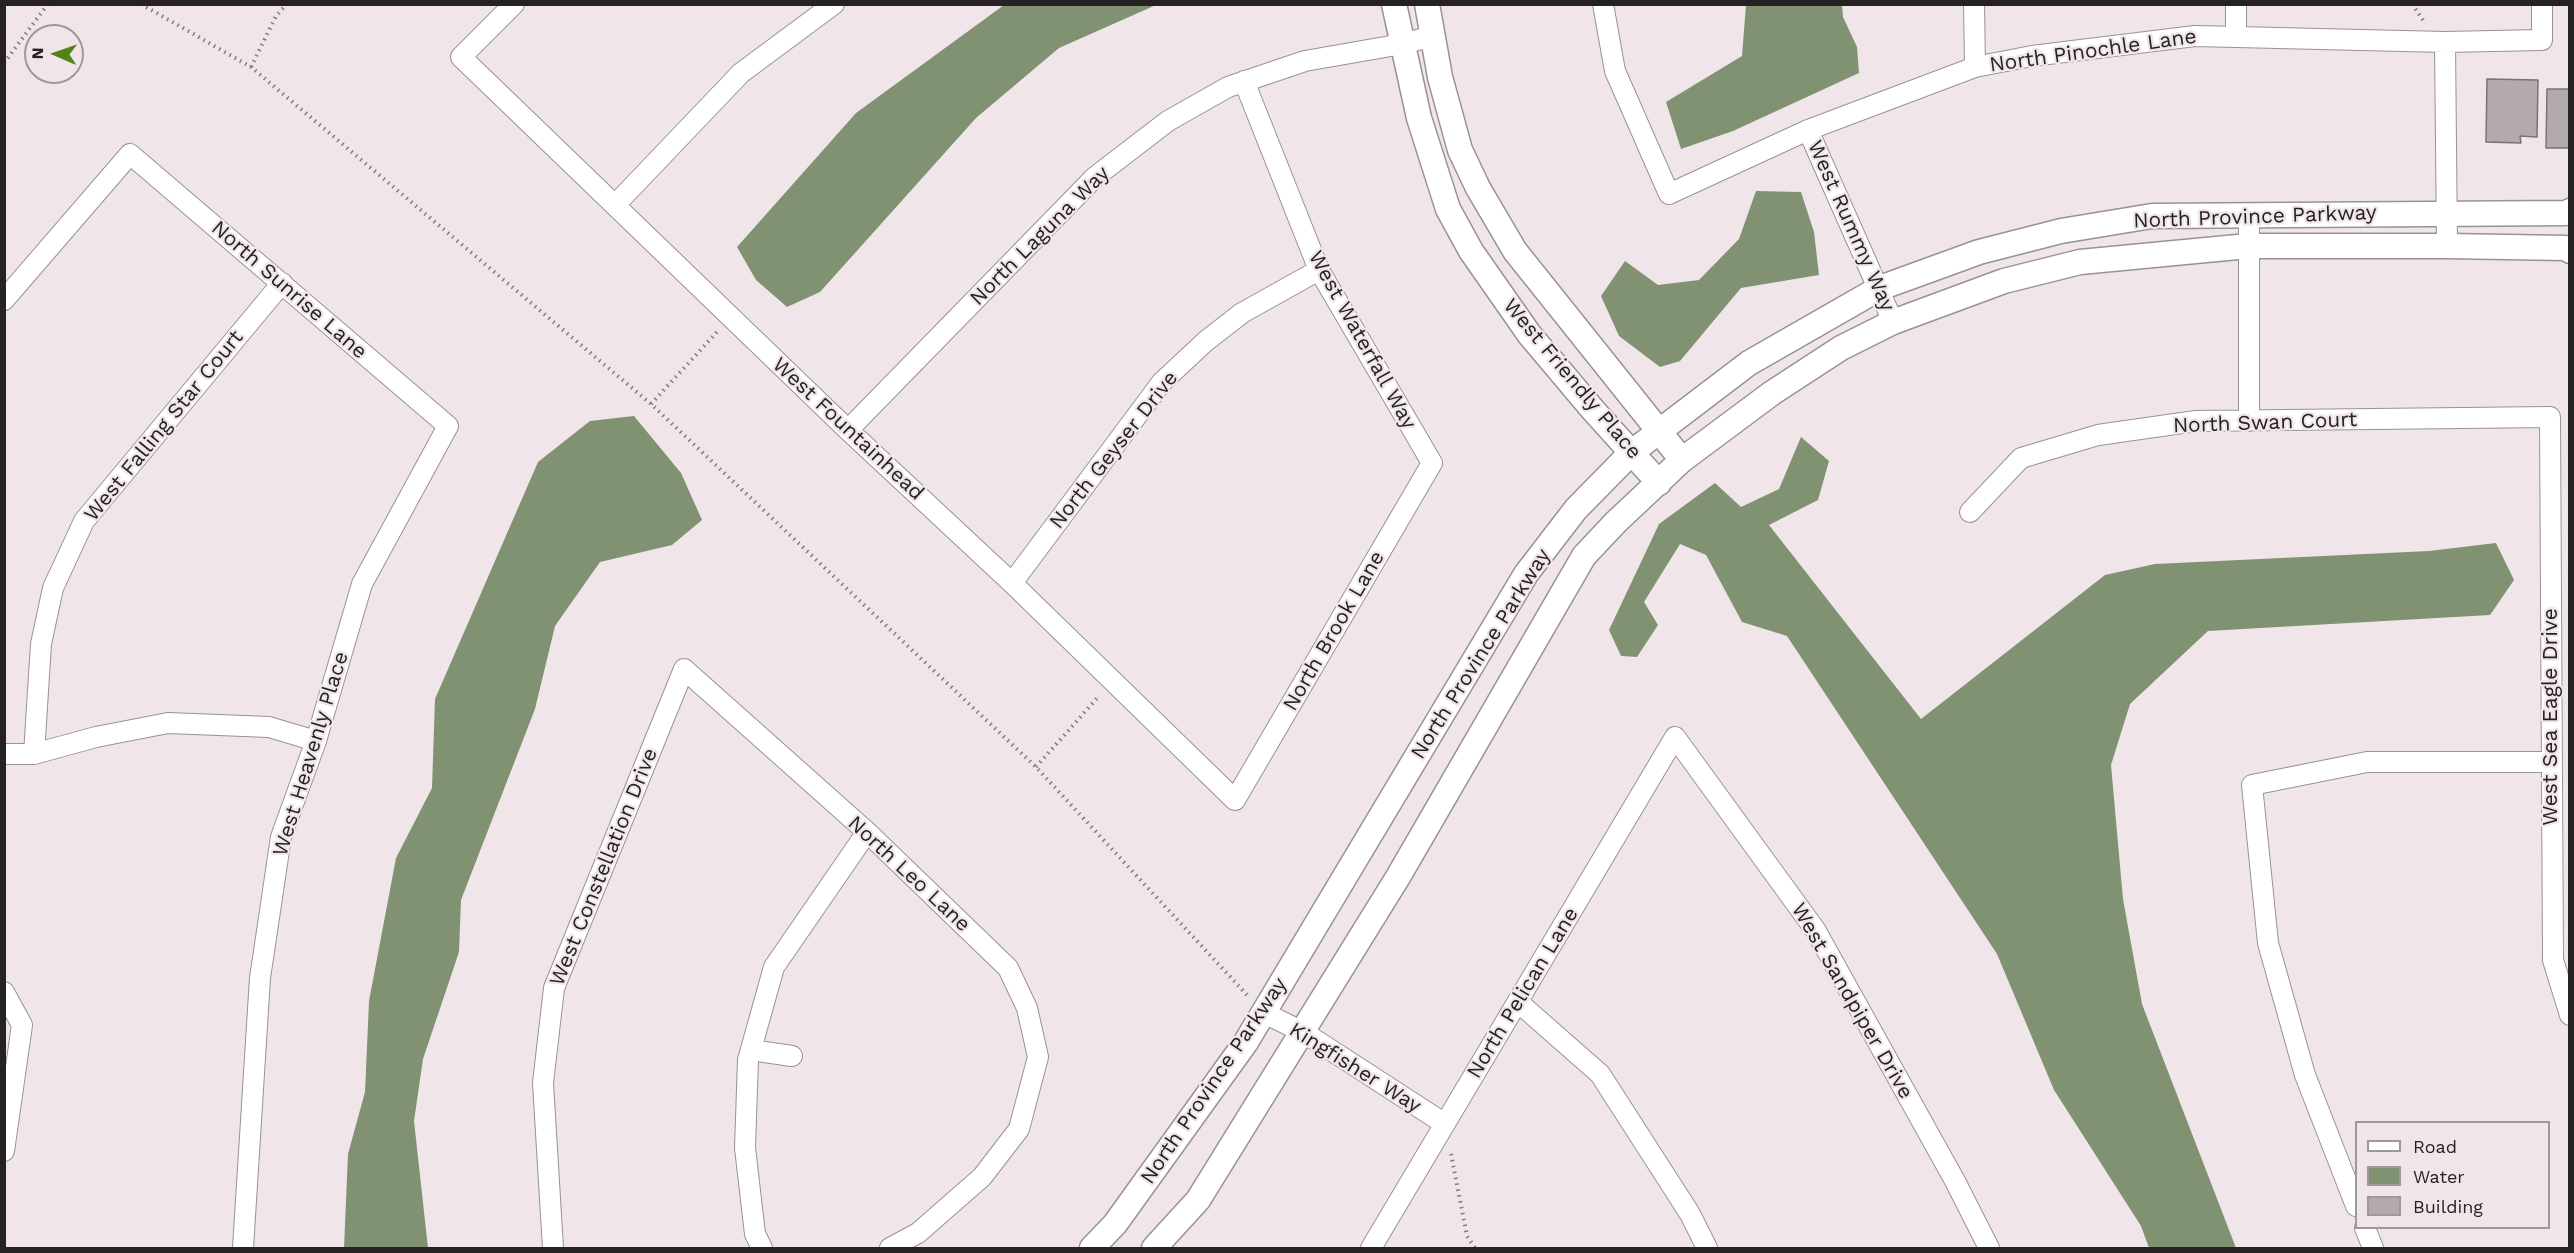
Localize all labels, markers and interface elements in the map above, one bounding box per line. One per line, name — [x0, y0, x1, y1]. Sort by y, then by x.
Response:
north arrow — [24, 24, 84, 84]
street label: North Pinochle Lane — [1988, 24, 2198, 78]
text: N — [28, 47, 47, 60]
street label: West Rummy Way — [1802, 137, 1900, 315]
street label: North Laguna Way — [965, 161, 1115, 311]
street label: North Province Parkway — [2133, 200, 2377, 234]
street label: North Sunrise Lane — [206, 216, 372, 364]
street label: West Waterfall Way — [1303, 246, 1421, 434]
street label: West Friendly Place — [1497, 294, 1647, 464]
street label: West Falling Star Court — [79, 325, 249, 527]
street label: West Fountainhead — [767, 352, 929, 506]
street label: North Geyser Drive — [1045, 366, 1183, 534]
street label: North Swan Court — [2172, 407, 2358, 439]
street label: North Province Parkway — [1406, 544, 1556, 764]
street label: North Brook Lane — [1278, 547, 1390, 715]
street label: West Sea Eagle Drive — [2538, 608, 2564, 826]
street label: West Heavenly Place — [268, 649, 354, 859]
street label: West Constellation Drive — [545, 744, 663, 990]
street label: North Leo Lane — [842, 811, 976, 937]
street label: West Sandpiper Drive — [1786, 899, 1918, 1103]
street label: North Pelican Lane — [1462, 903, 1584, 1083]
street label: North Province Parkway — [1135, 973, 1293, 1189]
street label: Kingfisher Way — [1284, 1017, 1426, 1119]
legend — [2355, 1121, 2550, 1229]
text: Road — [2413, 1136, 2457, 1157]
text: Water — [2413, 1166, 2465, 1187]
text: Building — [2413, 1196, 2483, 1217]

